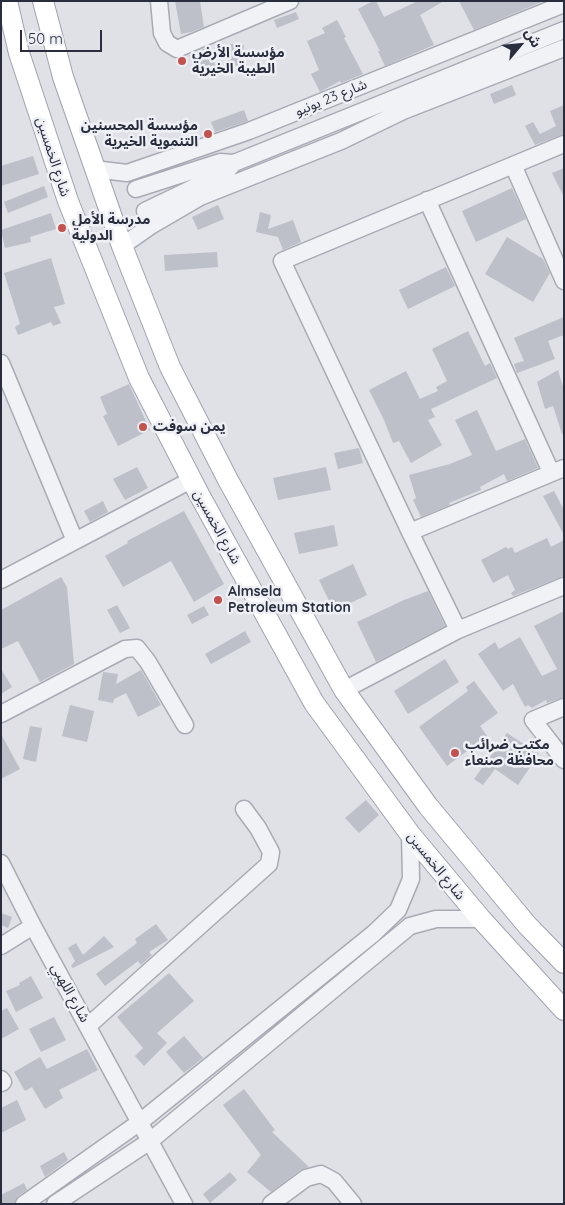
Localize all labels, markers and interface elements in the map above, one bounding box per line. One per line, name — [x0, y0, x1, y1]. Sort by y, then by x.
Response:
scale bar — [22, 20, 105, 52]
north arrow — [495, 20, 545, 70]
text: ش — [521, 25, 546, 51]
text: 50 m — [28, 29, 63, 48]
place label: مؤسسة الأرض الطيبة الخيرية — [192, 45, 285, 78]
marker: مؤسسة الأرض الطيبة الخيرية — [176, 55, 188, 67]
street label: شارع 23 يونيو — [292, 76, 370, 120]
street label: شارع الخمسين — [32, 115, 74, 199]
place label: مؤسسة المحسنين التنموية الخيرية — [81, 118, 198, 150]
marker: مؤسسة المحسنين التنموية الخيرية — [202, 128, 214, 140]
place label: مدرسة الأمل الدولية — [72, 212, 150, 244]
marker: مدرسة الأمل الدولية — [56, 222, 68, 234]
place label: يمن سوفت — [153, 419, 226, 435]
marker: يمن سوفت — [137, 421, 149, 433]
street label: شارع الخمسين — [190, 487, 244, 567]
place label: Almsela Petroleum Station — [228, 584, 351, 616]
marker: Almsela Petroleum Station — [212, 594, 224, 606]
place label: مكتب ضرائب محافظة صنعاء — [465, 737, 554, 770]
marker: مكتب ضرائب محافظة صنعاء — [449, 747, 461, 759]
street label: شارع الخمسين — [404, 829, 468, 903]
street label: شارع اللهبي — [47, 961, 93, 1025]

